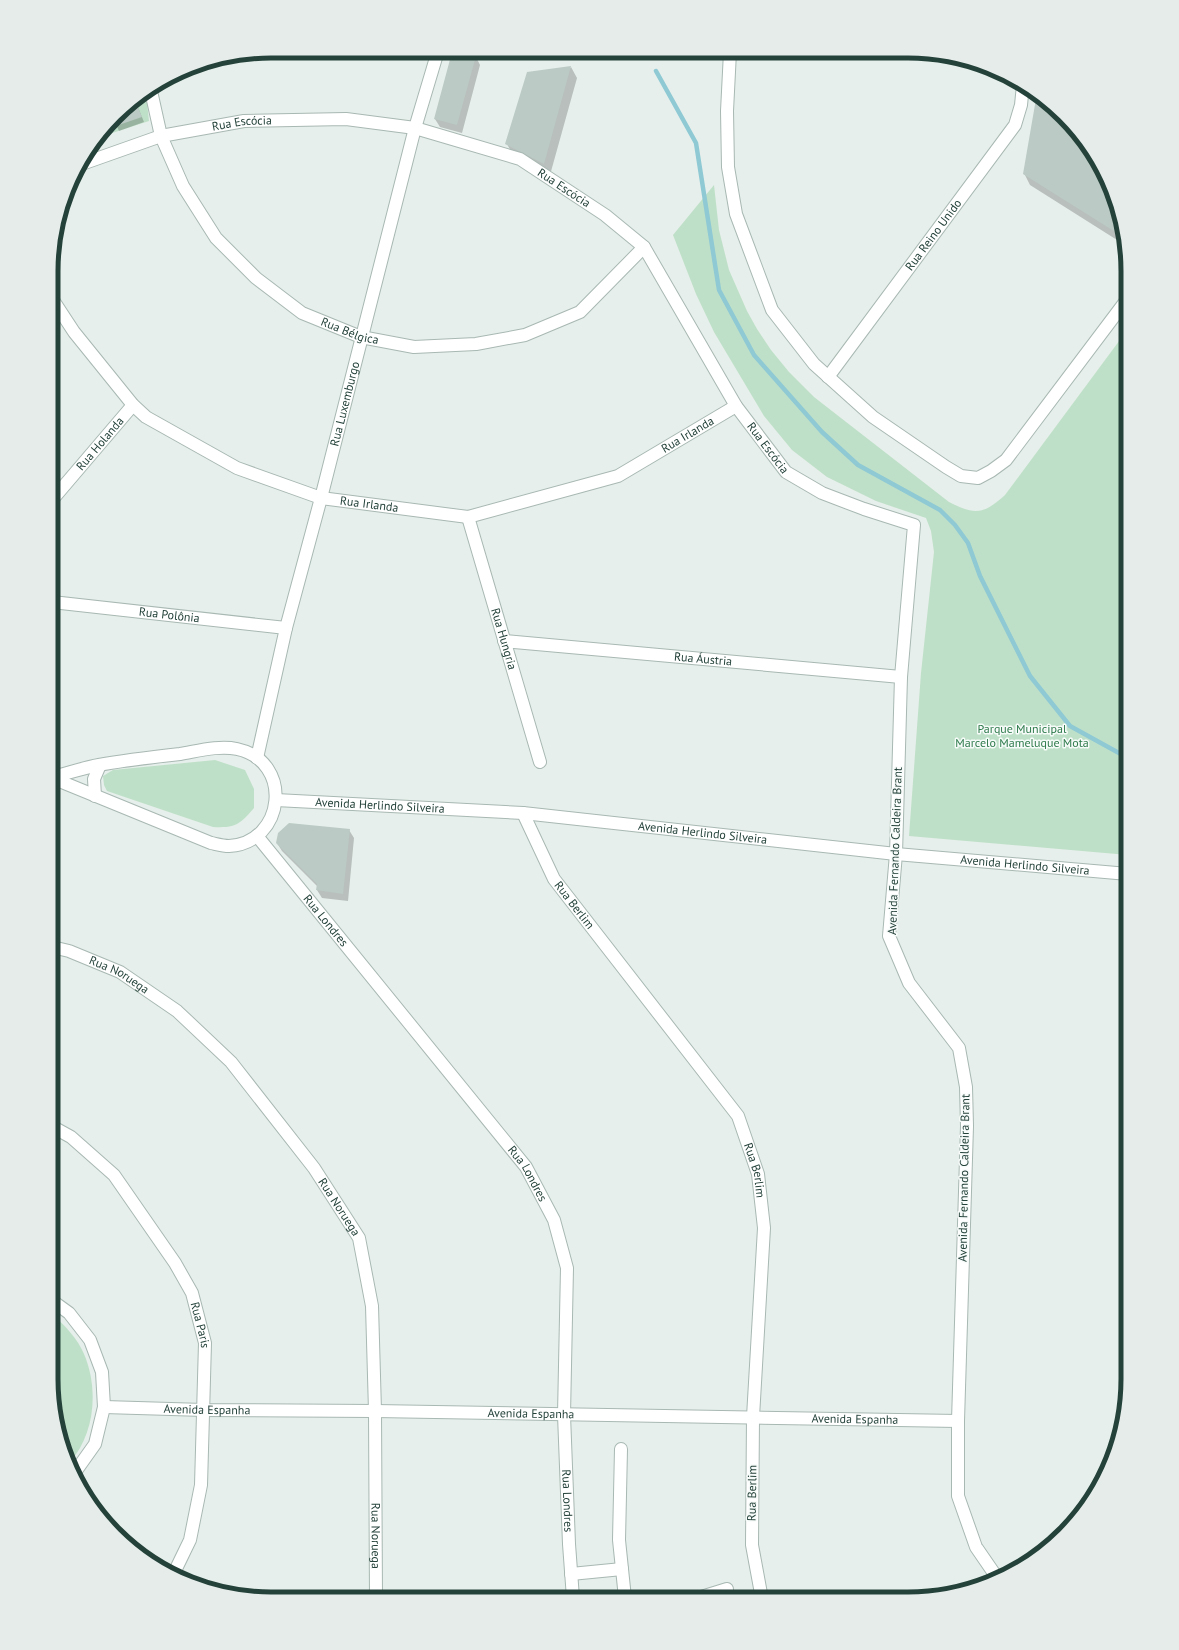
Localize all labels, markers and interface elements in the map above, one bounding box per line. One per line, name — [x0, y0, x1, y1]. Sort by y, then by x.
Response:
street label: Rua Escócia — [211, 112, 272, 134]
street label: Rua Escócia — [535, 165, 594, 210]
street label: Rua Reino Unido — [902, 196, 965, 273]
street label: Rua Bélgica — [319, 314, 380, 347]
street label: Rua Luxemburgo — [326, 360, 362, 448]
street label: Rua Holanda — [73, 413, 127, 473]
street label: Rua Irlanda — [658, 413, 716, 456]
street label: Rua Escócia — [744, 419, 792, 476]
street label: Rua Irlanda — [339, 493, 399, 515]
street label: Rua Polônia — [138, 604, 201, 625]
street label: Rua Hungria — [488, 606, 520, 671]
street label: Rua Áustria — [674, 648, 733, 669]
park label: Parque Municipal Marcelo Mameluque Mota — [955, 721, 1089, 750]
street label: Avenida Fernando Caldeira Brant — [884, 767, 905, 935]
street label: Avenida Herlindo Silveira — [315, 794, 445, 816]
street label: Avenida Herlindo Silveira — [637, 818, 768, 847]
street label: Avenida Herlindo Silveira — [960, 852, 1090, 878]
street label: Rua Berlim — [551, 878, 598, 932]
street label: Rua Londres — [300, 891, 352, 949]
street label: Rua Noruega — [87, 952, 152, 997]
street label: Avenida Fernando Caldeira Brant — [955, 1094, 972, 1262]
street label: Rua Berlim — [741, 1141, 769, 1199]
street label: Rua Londres — [505, 1143, 551, 1204]
street label: Rua Noruega — [315, 1175, 364, 1239]
street label: Rua Paris — [188, 1300, 213, 1348]
street label: Avenida Espanha — [163, 1401, 250, 1417]
street label: Avenida Espanha — [487, 1405, 575, 1421]
street label: Avenida Espanha — [811, 1410, 898, 1427]
street label: Rua Berlim — [744, 1465, 759, 1521]
street label: Rua Londres — [559, 1469, 577, 1532]
street label: Rua Noruega — [368, 1503, 384, 1569]

